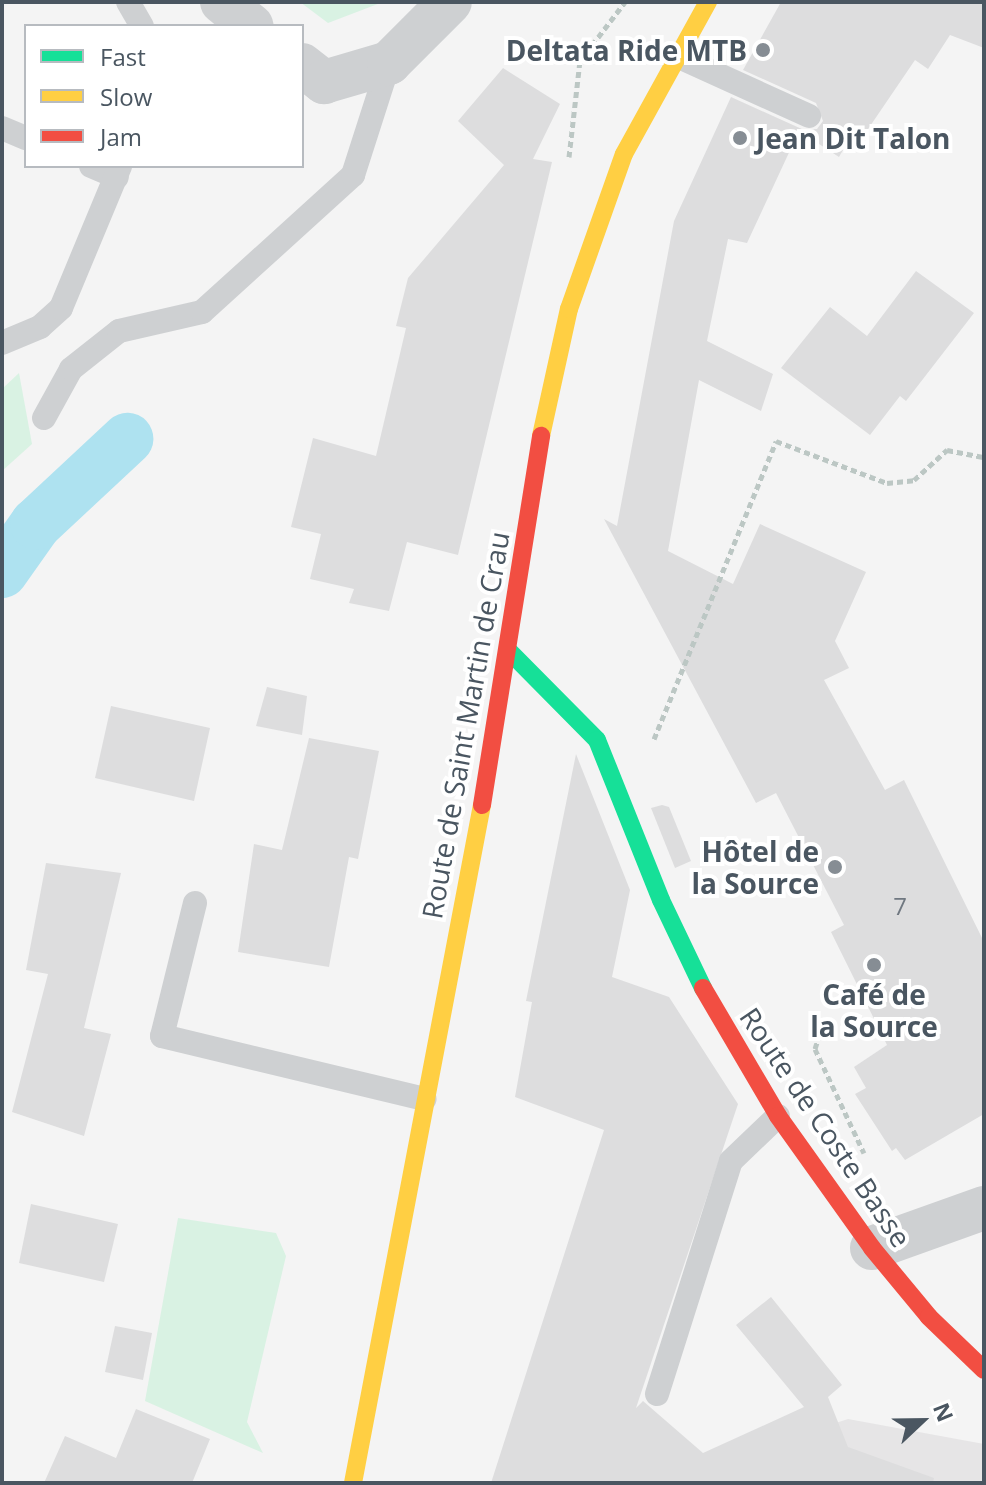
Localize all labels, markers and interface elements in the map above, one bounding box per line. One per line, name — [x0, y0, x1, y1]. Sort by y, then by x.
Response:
legend — [24, 24, 304, 168]
place label: Deltata Ride MTB — [506, 33, 747, 67]
text: Fast — [100, 40, 146, 73]
marker: Deltata Ride MTB — [754, 41, 772, 59]
text: Slow — [100, 80, 152, 113]
text: Jam — [100, 120, 142, 153]
place label: Jean Dit Talon — [756, 121, 951, 155]
marker: Jean Dit Talon — [731, 129, 749, 147]
street label: Route de Saint Martin de Crau — [414, 529, 516, 921]
place label: Hôtel de la Source — [691, 834, 819, 900]
marker: Hôtel de la Source — [826, 858, 844, 876]
house number: 7 — [893, 892, 907, 920]
marker: Café de la Source — [865, 956, 883, 974]
place label: Café de la Source — [810, 977, 938, 1043]
street label: Route de Coste Basse — [733, 1001, 919, 1253]
north arrow — [882, 1381, 962, 1461]
text: N — [927, 1398, 962, 1426]

